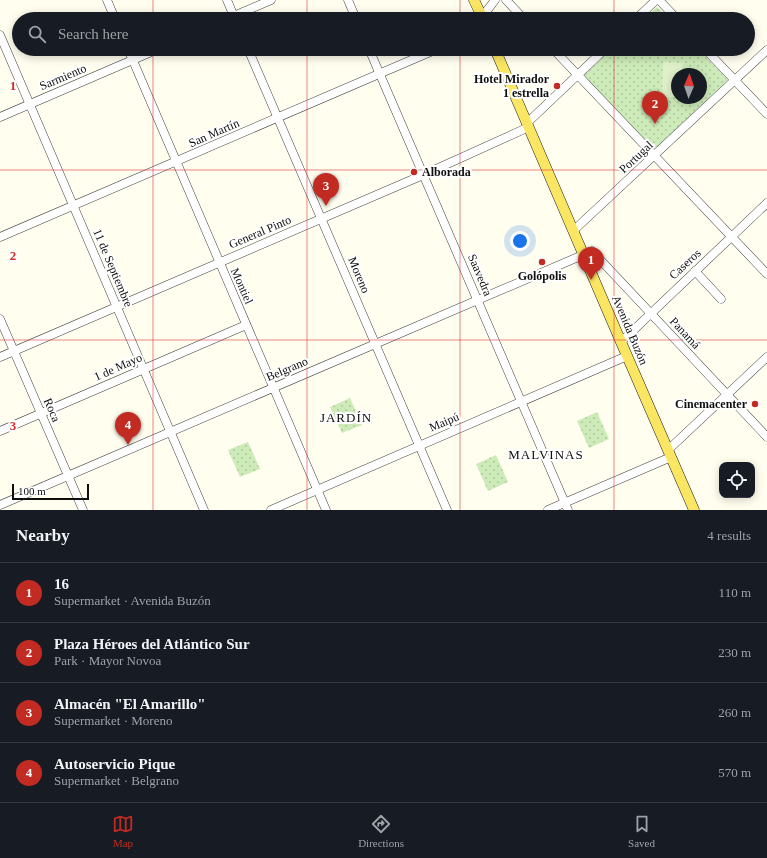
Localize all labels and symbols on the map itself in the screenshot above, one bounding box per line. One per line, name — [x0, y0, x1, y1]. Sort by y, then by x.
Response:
street label: Sarmiento — [38, 61, 88, 93]
north arrow — [671, 68, 707, 104]
place label: Hotel Mirador 1 estrella — [474, 72, 550, 100]
text: 1 — [10, 78, 16, 93]
marker: Hotel Mirador 1 estrella — [552, 81, 562, 91]
pin: 2 — [642, 91, 668, 124]
street label: San Martín — [187, 116, 241, 150]
street label: Portugal — [616, 138, 656, 176]
place label: Alborada — [422, 165, 471, 179]
marker: Alborada — [409, 167, 419, 177]
pin: 3 — [313, 173, 339, 206]
street label: General Pinto — [227, 213, 293, 251]
street label: 11 de Septiembre — [90, 227, 136, 309]
your location — [510, 231, 530, 251]
street label: Caseros — [666, 246, 704, 282]
pin: 1 — [578, 247, 604, 280]
text: 2 — [10, 248, 16, 263]
street label: Saavedra — [465, 252, 495, 299]
street label: Moreno — [345, 255, 373, 295]
marker: Golópolis — [537, 257, 547, 267]
street label: Montiel — [228, 266, 256, 307]
place label: Golópolis — [518, 269, 567, 283]
street label: Avenida Buzón — [609, 293, 651, 367]
street label: Panamá — [667, 314, 704, 352]
street label: 1 de Mayo — [92, 350, 144, 384]
street label: Belgrano — [264, 354, 310, 384]
street label: Roca — [41, 396, 64, 425]
place label: Cinemacenter — [675, 397, 748, 411]
marker: Cinemacenter — [750, 399, 760, 409]
street label: Maipú — [427, 409, 461, 435]
district label: JARDÍN — [320, 410, 372, 425]
pin: 4 — [115, 412, 141, 445]
text: 3 — [10, 418, 17, 433]
district label: MALVINAS — [508, 447, 584, 462]
scale bar — [12, 482, 89, 501]

